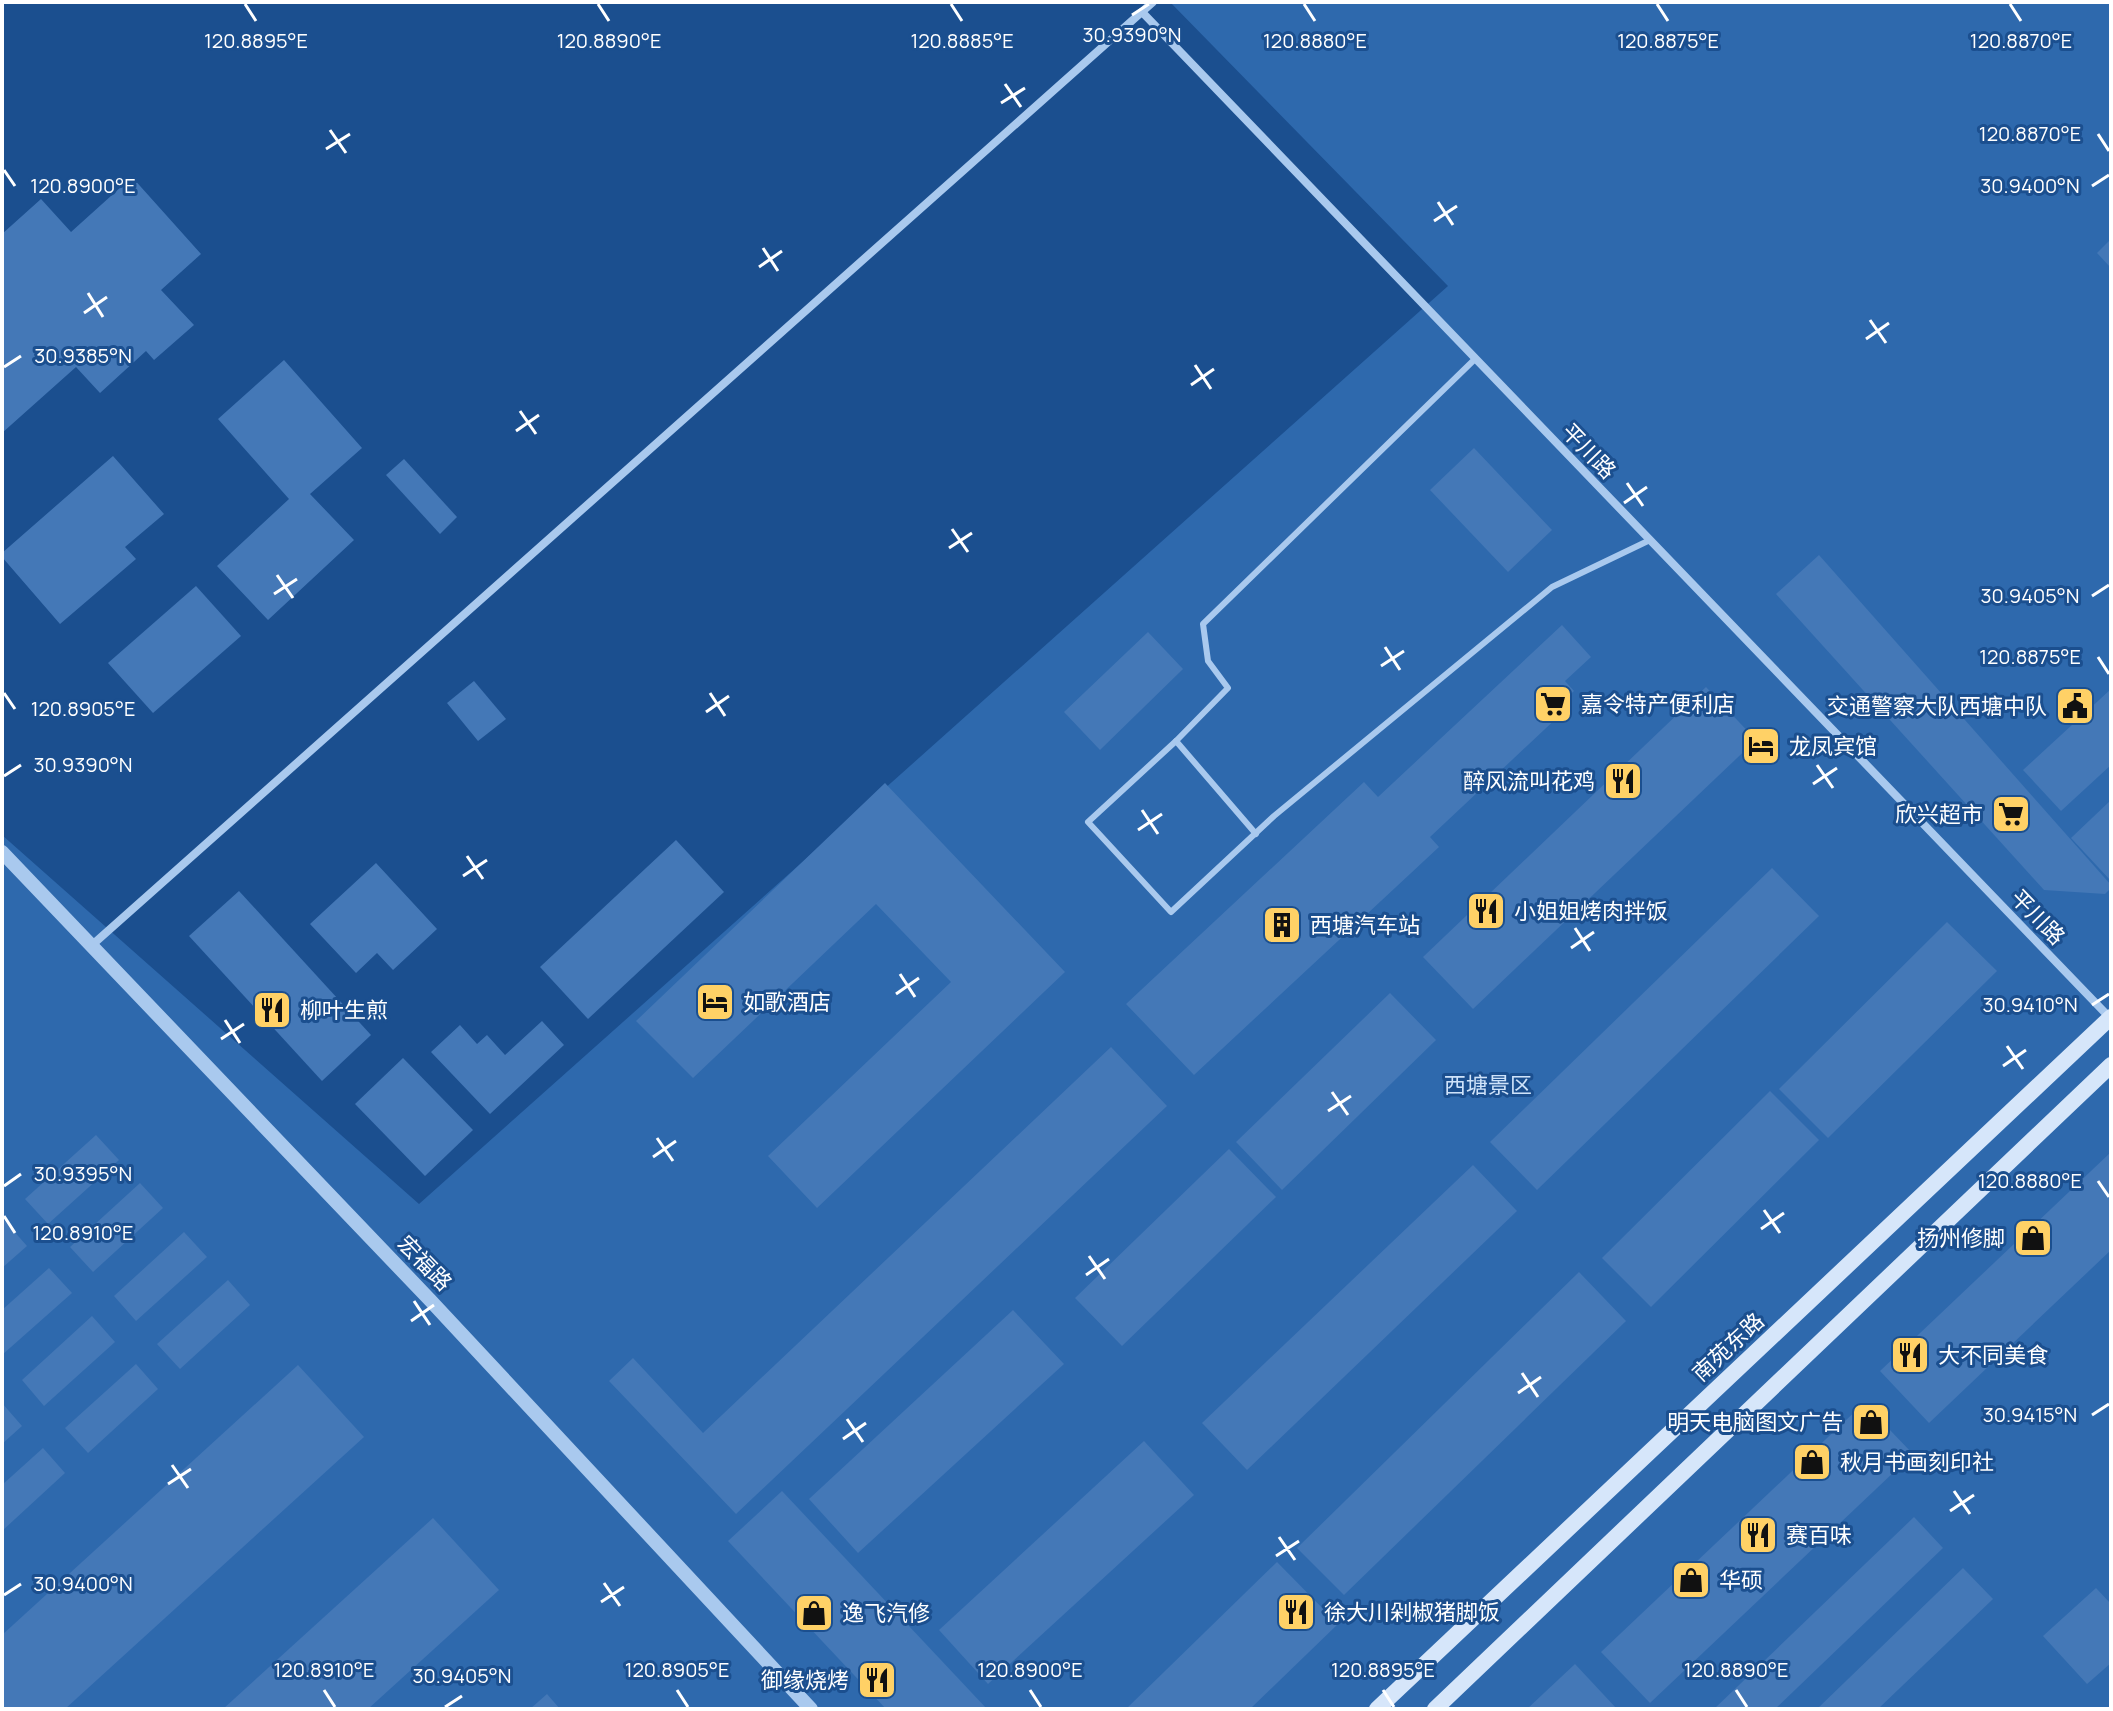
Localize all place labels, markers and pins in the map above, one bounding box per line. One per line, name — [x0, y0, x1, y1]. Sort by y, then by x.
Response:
supermarket icon: 嘉令特产便利店 — [1532, 683, 1574, 725]
public building icon: 交通警察大队西塘中队 — [2054, 685, 2096, 727]
place label: 嘉令特产便利店 — [1581, 689, 1735, 719]
place label: 交通警察大队西塘中队 — [1827, 691, 2047, 721]
hotel icon: 龙凤宾馆 — [1740, 725, 1782, 767]
place label: 龙凤宾馆 — [1789, 731, 1877, 761]
restaurant icon: 醉风流叫花鸡 — [1602, 760, 1644, 802]
place label: 醉风流叫花鸡 — [1463, 766, 1595, 796]
supermarket icon: 欣兴超市 — [1990, 793, 2032, 835]
place label: 欣兴超市 — [1895, 799, 1983, 829]
restaurant icon: 小姐姐烤肉拌饭 — [1465, 890, 1507, 932]
place label: 小姐姐烤肉拌饭 — [1514, 896, 1668, 926]
building icon: 西塘汽车站 — [1261, 904, 1303, 946]
place label: 西塘汽车站 — [1310, 910, 1420, 940]
hotel icon: 如歌酒店 — [694, 981, 736, 1023]
place label: 如歌酒店 — [743, 987, 831, 1017]
restaurant icon: 柳叶生煎 — [251, 989, 293, 1031]
place label: 柳叶生煎 — [300, 995, 388, 1025]
shop icon: 扬州修脚 — [2012, 1217, 2054, 1259]
place label: 扬州修脚 — [1917, 1223, 2005, 1253]
restaurant icon: 大不同美食 — [1889, 1334, 1931, 1376]
place label: 大不同美食 — [1938, 1340, 2048, 1370]
shop icon: 明天电脑图文广告 — [1850, 1401, 1892, 1443]
place label: 明天电脑图文广告 — [1667, 1407, 1843, 1437]
shop icon: 秋月书画刻印社 — [1791, 1441, 1833, 1483]
place label: 秋月书画刻印社 — [1840, 1447, 1994, 1477]
restaurant icon: 赛百味 — [1737, 1514, 1779, 1556]
place label: 赛百味 — [1786, 1520, 1852, 1550]
shop icon: 华硕 — [1670, 1559, 1712, 1601]
place label: 华硕 — [1719, 1565, 1763, 1595]
restaurant icon: 徐大川剁椒猪脚饭 — [1275, 1591, 1317, 1633]
shop icon: 逸飞汽修 — [793, 1592, 835, 1634]
place label: 徐大川剁椒猪脚饭 — [1324, 1597, 1500, 1627]
place label: 逸飞汽修 — [842, 1598, 930, 1628]
restaurant icon: 御缘烧烤 — [856, 1659, 898, 1701]
place label: 御缘烧烤 — [761, 1665, 849, 1695]

